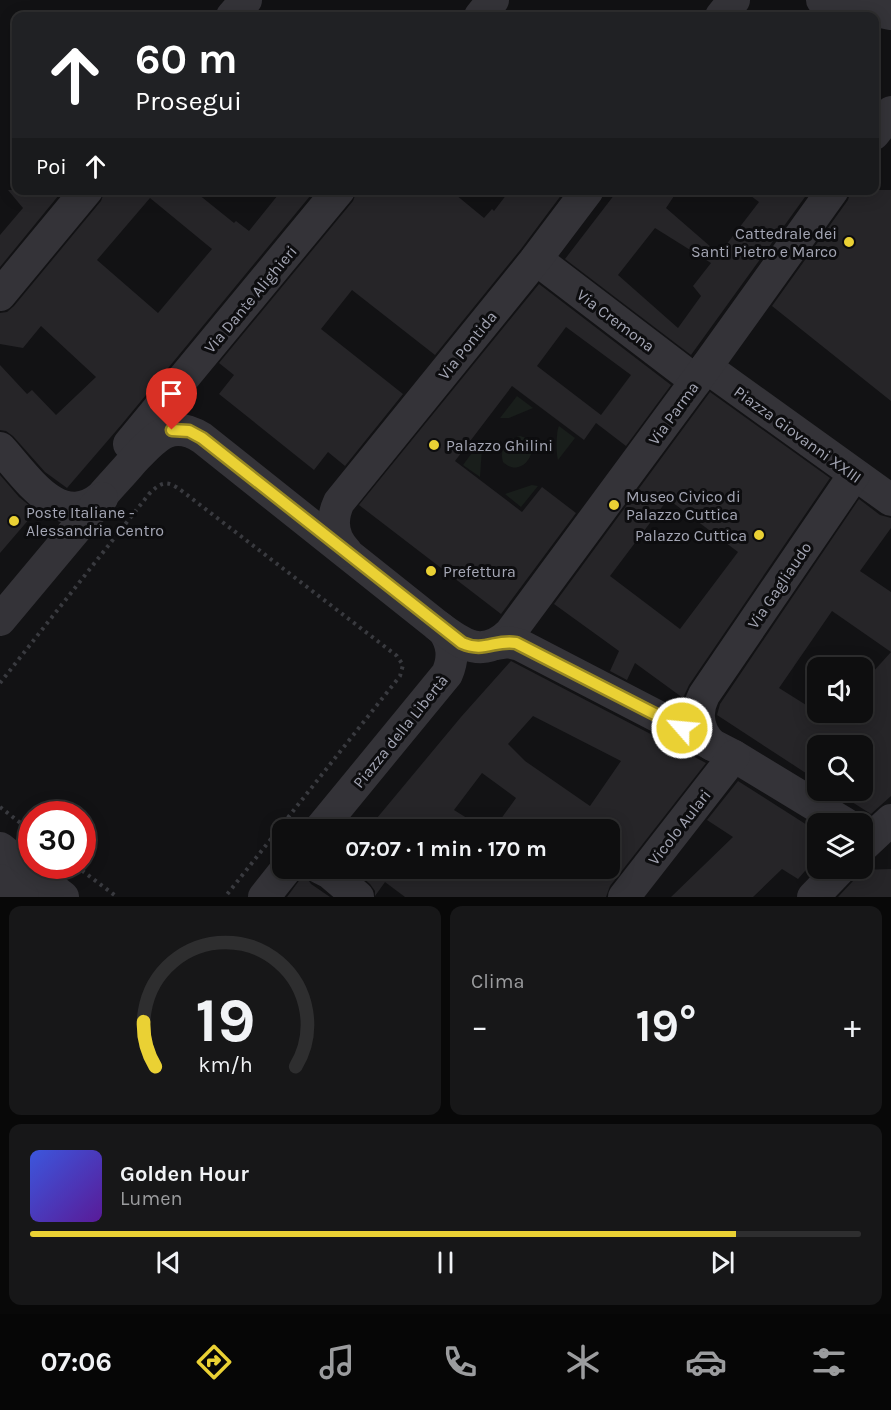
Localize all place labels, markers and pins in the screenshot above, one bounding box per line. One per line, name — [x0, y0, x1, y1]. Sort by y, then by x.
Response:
place label: Cattedrale dei Santi Pietro e Marco — [691, 224, 837, 261]
marker: Cattedrale dei Santi Pietro e Marco — [842, 235, 856, 249]
pin — [146, 368, 197, 430]
place label: Palazzo Ghilini — [446, 436, 553, 455]
marker: Palazzo Ghilini — [427, 438, 441, 452]
place label: Museo Civico di Palazzo Cuttica — [626, 487, 741, 524]
marker: Museo Civico di Palazzo Cuttica — [607, 498, 621, 512]
place label: Poste Italiane - Alessandria Centro — [26, 503, 164, 540]
marker: Poste Italiane - Alessandria Centro — [7, 514, 21, 528]
place label: Palazzo Cuttica — [635, 526, 747, 545]
marker: Palazzo Cuttica — [752, 528, 766, 542]
place label: Prefettura — [443, 562, 516, 581]
marker: Prefettura — [424, 564, 438, 578]

